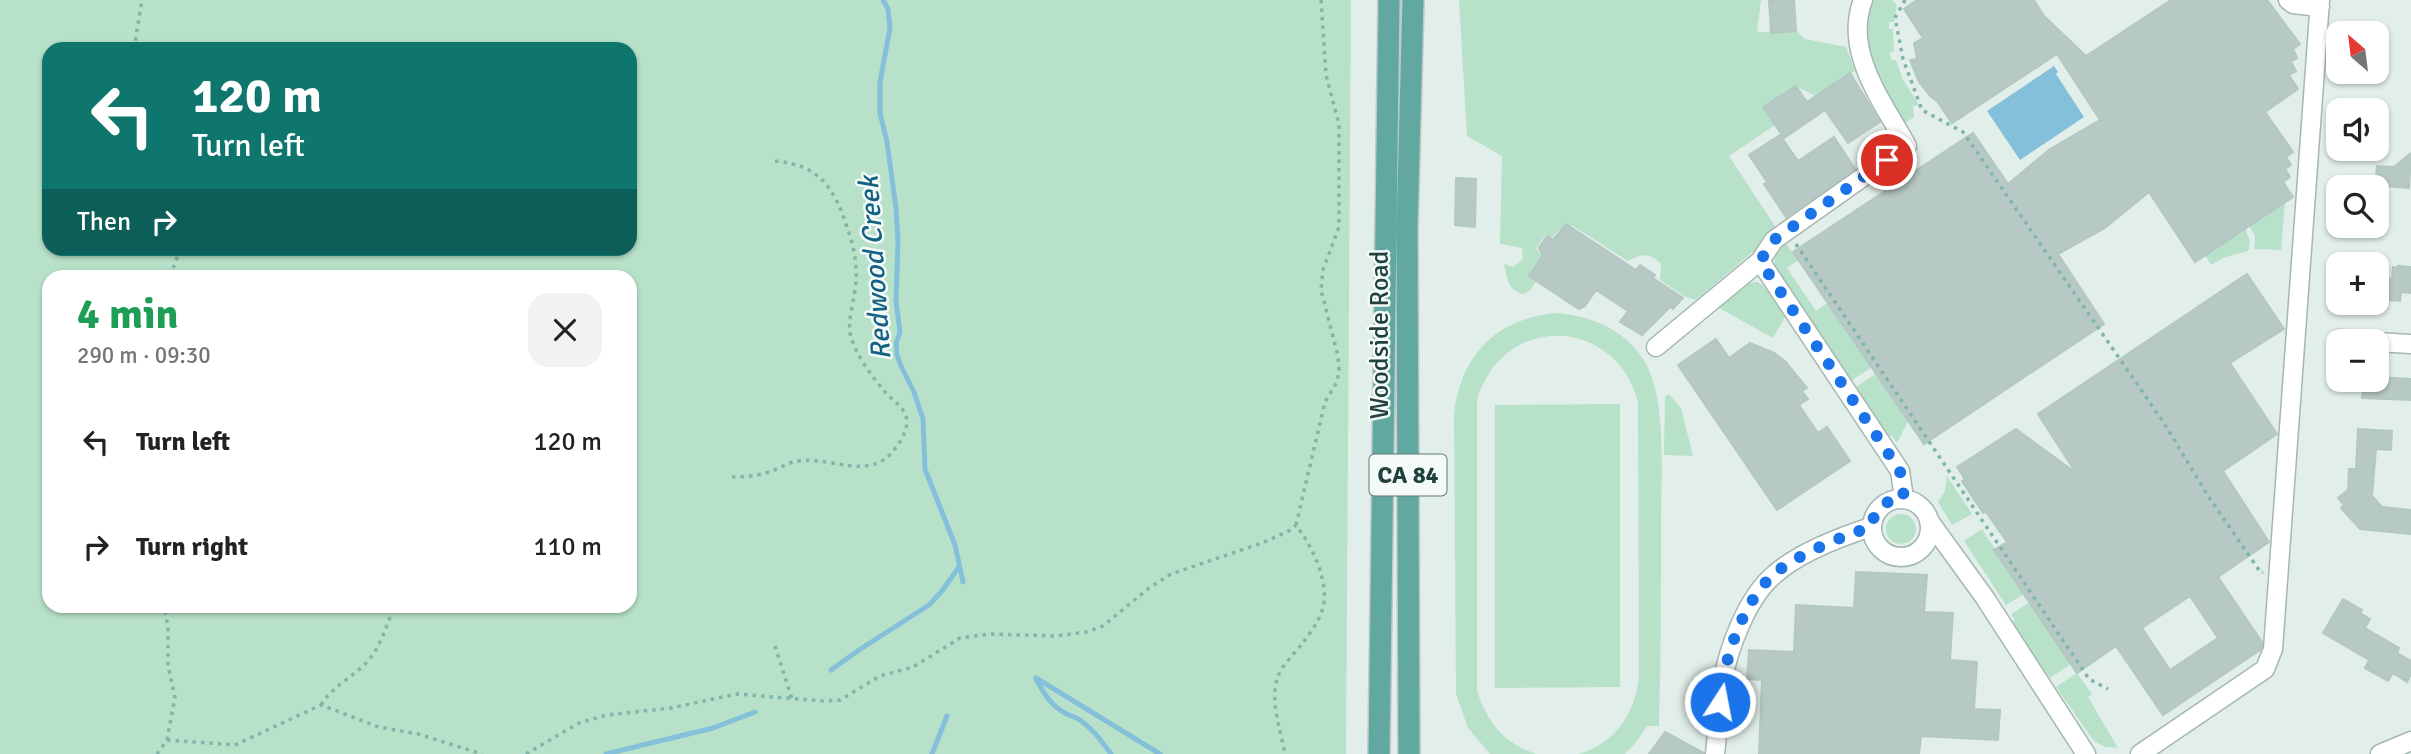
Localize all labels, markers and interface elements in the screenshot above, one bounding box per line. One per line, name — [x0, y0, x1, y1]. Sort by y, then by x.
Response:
north arrow — [2326, 21, 2389, 84]
map controls — [2326, 21, 2389, 392]
text: 120 m — [192, 66, 322, 126]
icon: left — [77, 70, 168, 161]
button: sound — [2326, 98, 2389, 161]
text: Turn left — [192, 126, 305, 165]
pin — [1857, 130, 1917, 190]
icon: arrive — [1868, 141, 1906, 179]
water label: Redwood Creek — [851, 172, 898, 361]
button: search — [2326, 175, 2389, 238]
icon: right — [145, 203, 183, 241]
text: Then — [77, 206, 131, 238]
street label: Woodside Road — [1364, 251, 1396, 419]
button: + — [2326, 252, 2389, 315]
text: 4 min — [77, 289, 178, 340]
button: close — [528, 293, 602, 367]
button: − — [2326, 329, 2389, 392]
text: 290 m · 09:30 — [77, 341, 211, 370]
icon: left — [77, 423, 115, 461]
text: Turn left — [136, 426, 230, 458]
text: 120 m — [533, 426, 602, 458]
road number: CA 84 — [1370, 454, 1446, 496]
icon: right — [77, 528, 115, 566]
text: Turn right — [136, 531, 248, 563]
text: 110 m — [533, 531, 602, 563]
position arrow — [1683, 665, 1757, 739]

